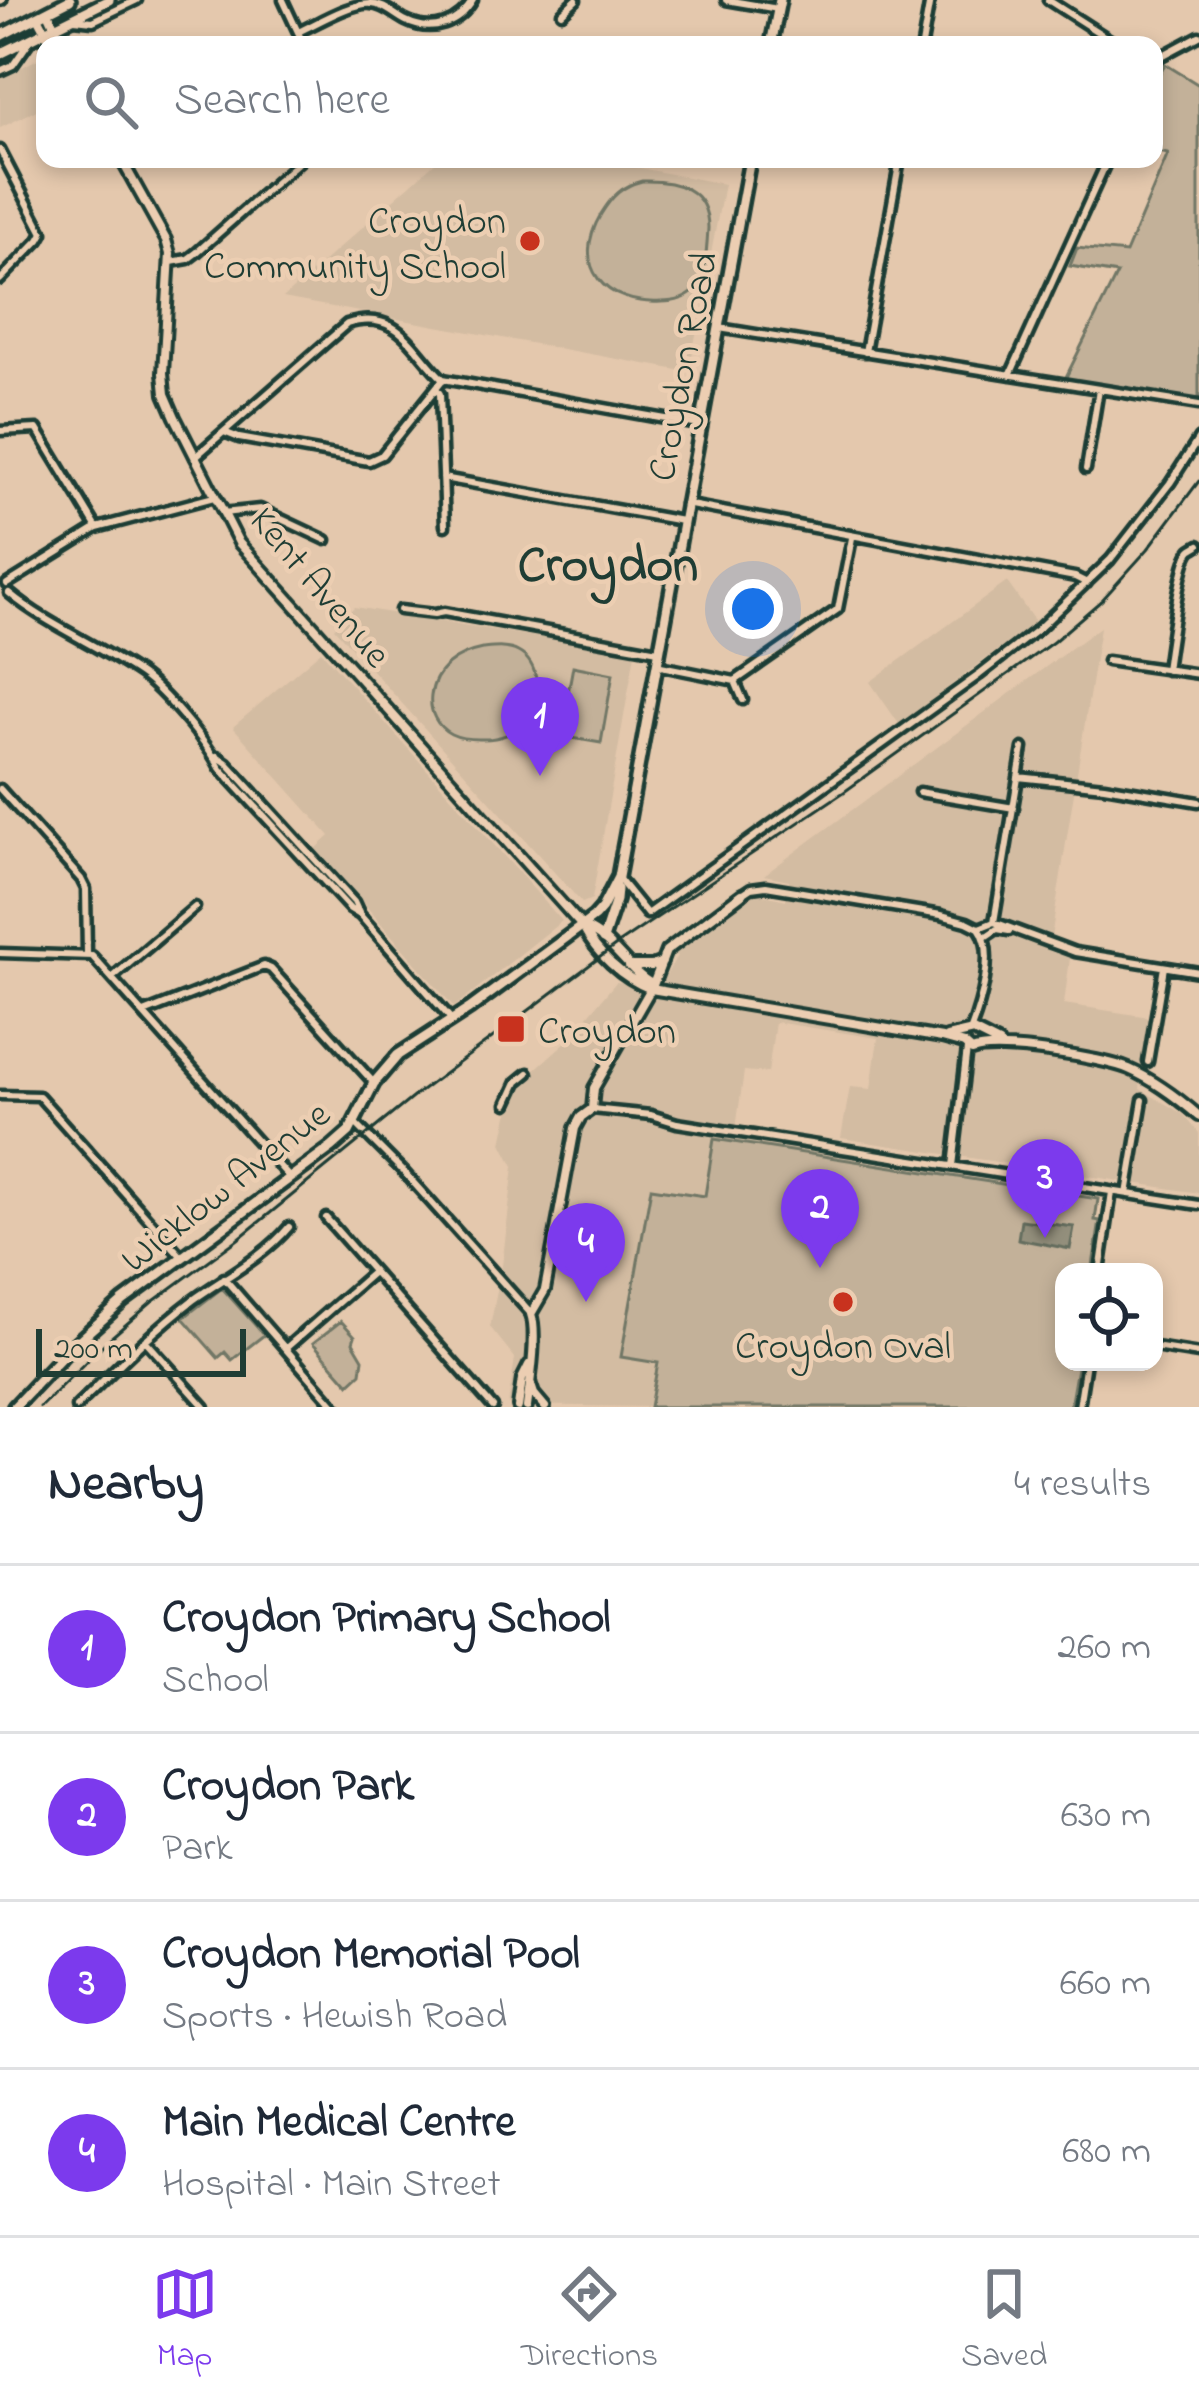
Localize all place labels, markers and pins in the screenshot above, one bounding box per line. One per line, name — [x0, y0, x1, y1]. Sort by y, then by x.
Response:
place label: Croydon Community School — [204, 195, 506, 297]
marker: Croydon Community School — [517, 228, 543, 254]
pin: 1 — [501, 677, 579, 776]
place label: Croydon — [538, 1005, 676, 1062]
marker: Croydon — [495, 1013, 527, 1045]
pin: 3 — [1006, 1139, 1084, 1238]
pin: 2 — [781, 1169, 859, 1268]
pin: 4 — [547, 1203, 625, 1302]
marker: Croydon Oval — [830, 1289, 856, 1315]
place label: Croydon Oval — [735, 1320, 951, 1377]

